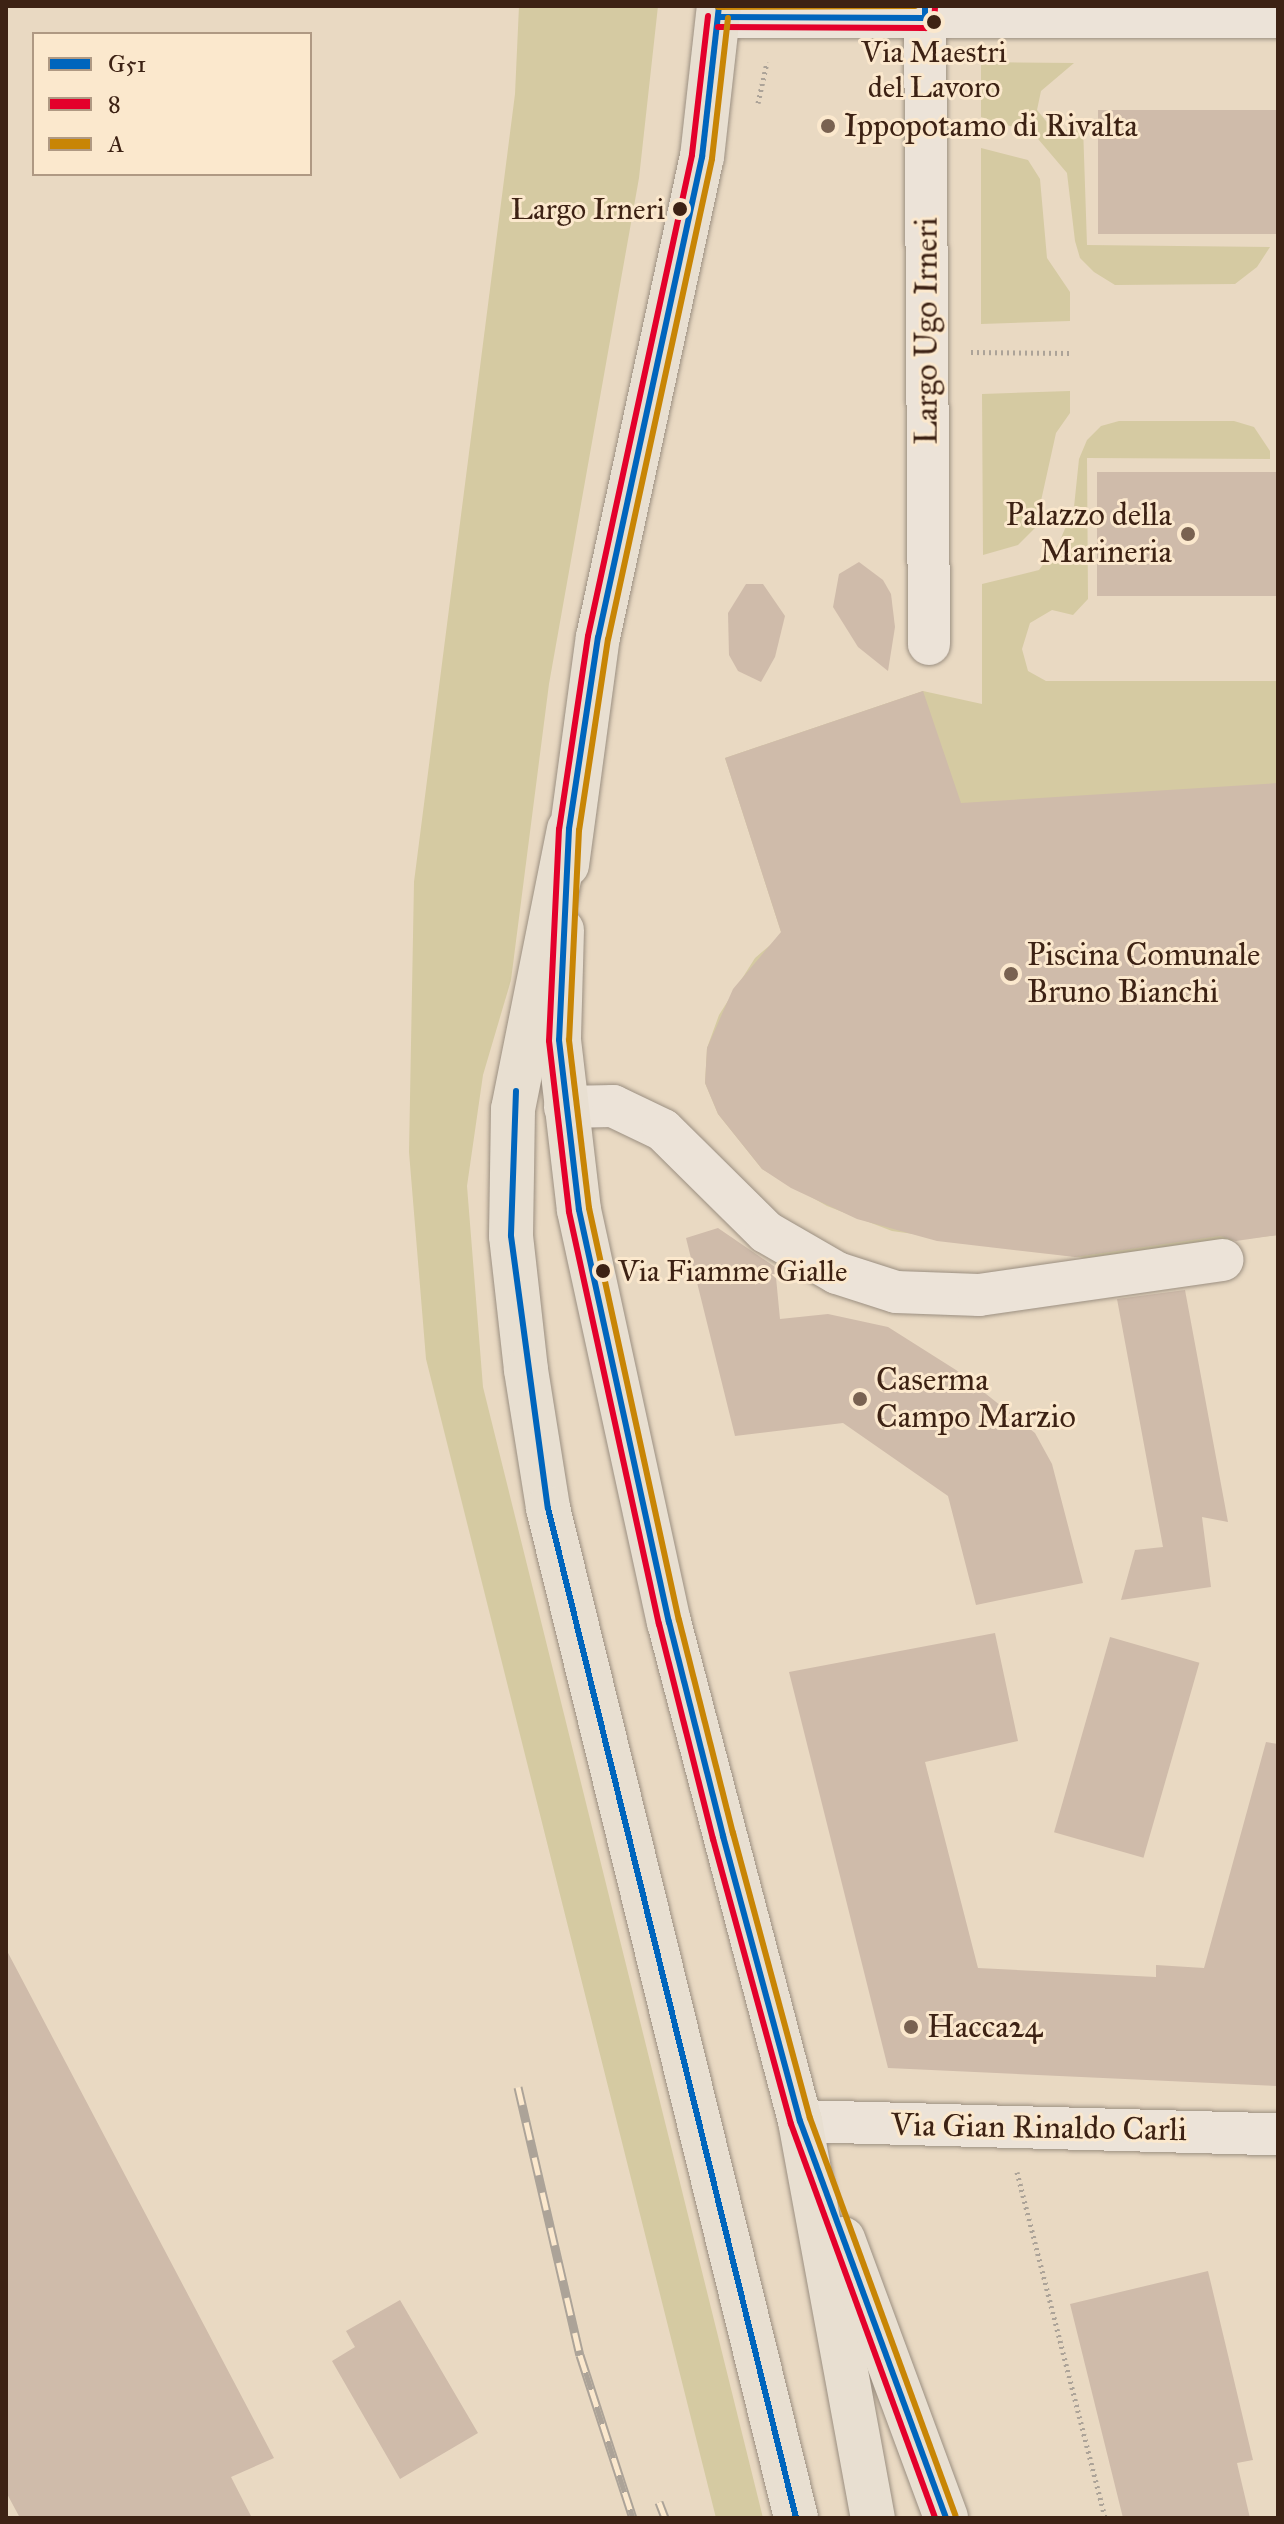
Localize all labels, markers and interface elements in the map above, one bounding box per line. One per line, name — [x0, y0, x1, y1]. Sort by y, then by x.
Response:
marker: Via Maestri del Lavoro — [926, 14, 942, 30]
legend — [32, 32, 312, 176]
place label: Via Maestri del Lavoro — [861, 34, 1007, 104]
text: G51 — [108, 49, 146, 79]
text: 8 — [108, 89, 121, 119]
place label: Ippopotamo di Rivalta — [844, 107, 1138, 145]
marker: Ippopotamo di Rivalta — [819, 117, 837, 135]
text: A — [108, 129, 124, 159]
place label: Largo Irneri — [511, 191, 665, 227]
marker: Largo Irneri — [672, 201, 688, 217]
street label: Largo Ugo Irneri — [908, 217, 946, 445]
place label: Palazzo della Marineria — [1006, 497, 1172, 572]
marker: Palazzo della Marineria — [1179, 525, 1197, 543]
place label: Piscina Comunale Bruno Bianchi — [1027, 937, 1260, 1012]
marker: Piscina Comunale Bruno Bianchi — [1002, 965, 1020, 983]
place label: Via Fiamme Gialle — [618, 1253, 847, 1289]
marker: Via Fiamme Gialle — [595, 1263, 611, 1279]
place label: Caserma Campo Marzio — [876, 1362, 1076, 1437]
marker: Caserma Campo Marzio — [851, 1390, 869, 1408]
place label: Hacca24 — [927, 2008, 1042, 2046]
marker: Hacca24 — [902, 2018, 920, 2036]
street label: Via Gian Rinaldo Carli — [891, 2106, 1187, 2150]

